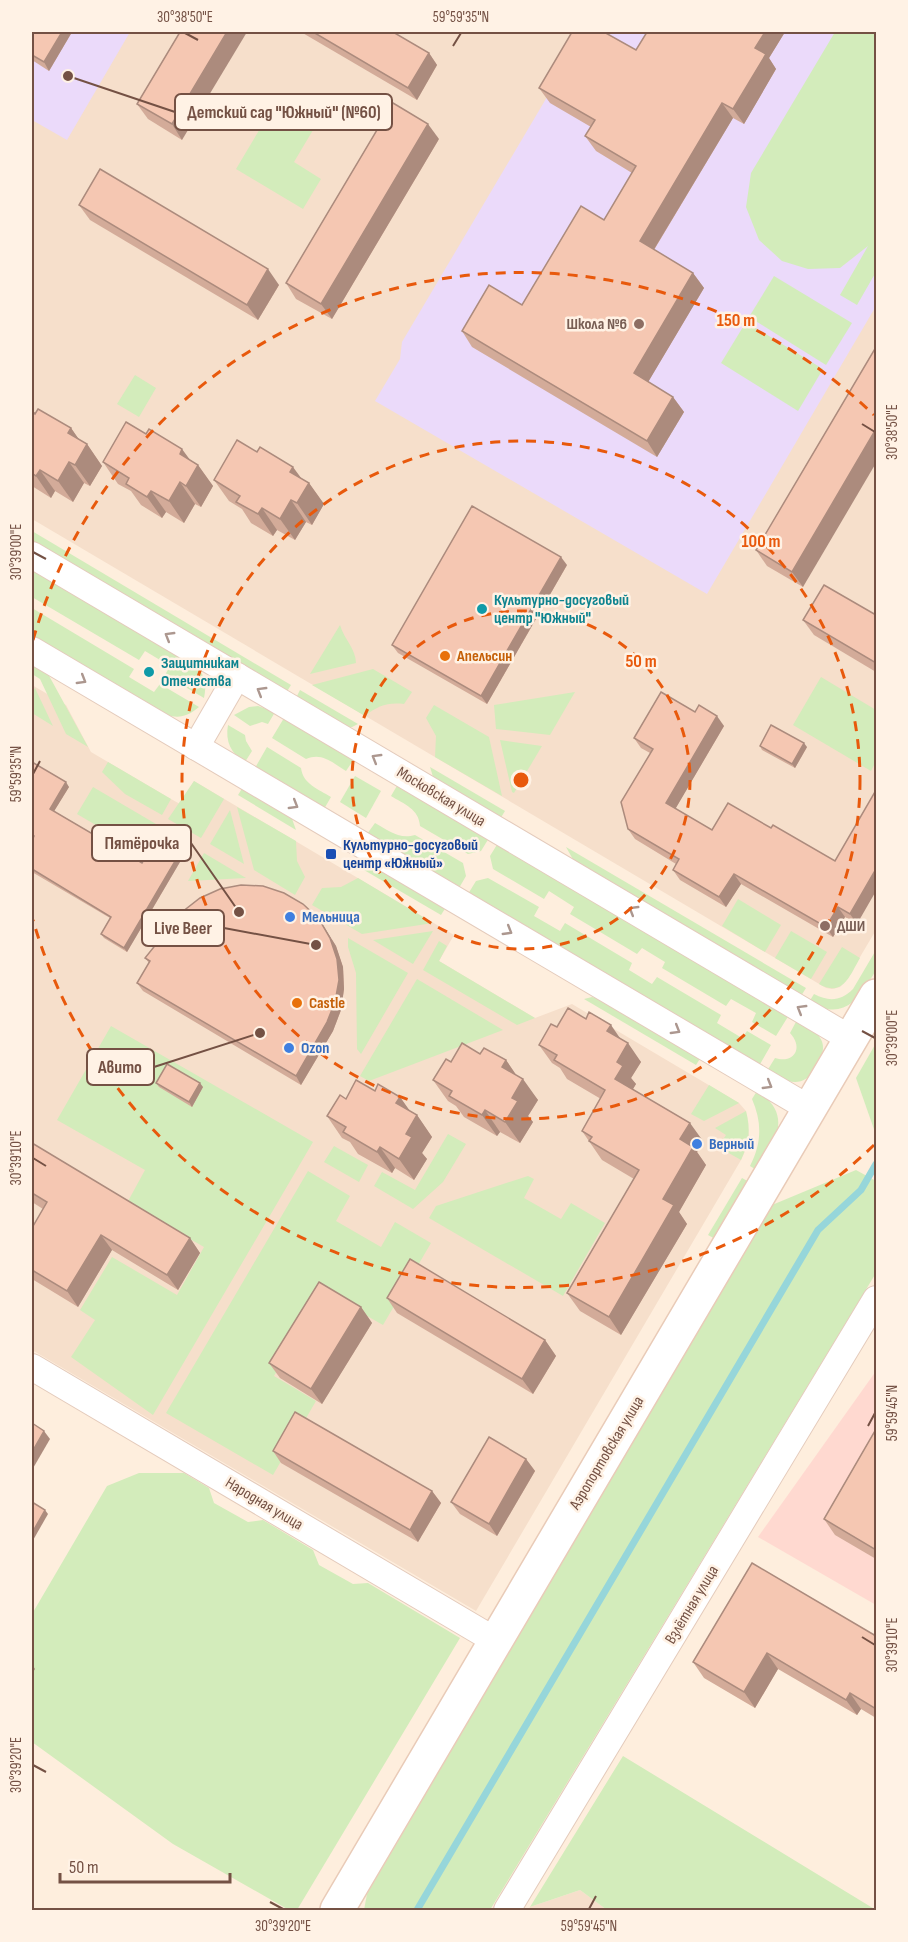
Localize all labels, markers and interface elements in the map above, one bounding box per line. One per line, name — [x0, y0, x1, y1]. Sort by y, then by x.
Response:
text: 30°38'50"E — [157, 8, 213, 27]
text: 59°59'35"N — [433, 8, 489, 27]
callout: Детский сад "Южный" (№60) — [175, 94, 392, 130]
text: Детский сад "Южный" (№60) — [187, 102, 381, 123]
text: 150 m — [717, 310, 755, 331]
place label: Школа №6 — [566, 315, 627, 334]
marker: Школа №6 — [632, 317, 646, 331]
text: 30°38'50"E — [883, 404, 902, 460]
text: 30°39'00"E — [7, 524, 26, 580]
text: 100 m — [742, 531, 781, 552]
place label: Культурно-досуговый центр "Южный" — [494, 591, 629, 628]
marker: Культурно-досуговый центр "Южный" — [475, 602, 489, 616]
one-way arrow — [165, 632, 175, 643]
place label: Апельсин — [456, 647, 512, 666]
marker: Апельсин — [438, 649, 452, 663]
text: 50 m — [625, 651, 657, 672]
place label: Защитникам Отечества — [161, 654, 239, 691]
marker: Защитникам Отечества — [142, 665, 156, 679]
one-way arrow — [76, 672, 86, 684]
one-way arrow — [257, 686, 267, 698]
text: 59°59'35"N — [7, 746, 26, 802]
one-way arrow — [372, 754, 382, 766]
street label: Московская улица — [393, 763, 489, 831]
centre of rings — [511, 770, 531, 790]
one-way arrow — [288, 798, 298, 809]
callout: Пятёрочка — [92, 825, 191, 861]
text: Пятёрочка — [105, 833, 179, 854]
place label: Культурно-досуговый центр «Южный» — [343, 836, 478, 873]
marker: Культурно-досуговый центр «Южный» — [324, 847, 338, 861]
one-way arrow — [629, 906, 639, 917]
place label: Мельница — [302, 908, 360, 927]
callout: Live Beer — [142, 910, 224, 946]
marker: Мельница — [283, 910, 297, 924]
place label: ДШИ — [837, 917, 865, 936]
text: Live Beer — [154, 918, 212, 939]
marker: ДШИ — [818, 919, 832, 933]
one-way arrow — [502, 924, 512, 935]
place label: Castle — [309, 994, 345, 1013]
marker: Castle — [290, 996, 304, 1010]
one-way arrow — [797, 1005, 807, 1016]
text: 30°39'00"E — [883, 1010, 902, 1066]
one-way arrow — [670, 1023, 680, 1034]
place label: Ozon — [301, 1039, 329, 1058]
marker: Ozon — [282, 1041, 296, 1055]
callout: Авито — [87, 1049, 154, 1085]
text: Авито — [97, 1057, 142, 1078]
one-way arrow — [762, 1077, 772, 1089]
text: 30°39'10"E — [7, 1130, 26, 1186]
place label: Верный — [709, 1135, 754, 1154]
marker: Верный — [690, 1137, 704, 1151]
text: 59°59'45"N — [883, 1385, 902, 1441]
street label: Аэропортовская улица — [565, 1393, 648, 1514]
street label: Народная улица — [222, 1473, 306, 1535]
street label: Взлётная улица — [661, 1562, 723, 1648]
text: 30°39'10"E — [883, 1617, 902, 1673]
text: 30°39'20"E — [7, 1737, 26, 1793]
scale bar — [60, 1846, 230, 1884]
text: 50 m — [69, 1857, 99, 1878]
text: 30°39'20"E — [255, 1917, 311, 1936]
text: 59°59'45"N — [561, 1917, 617, 1936]

